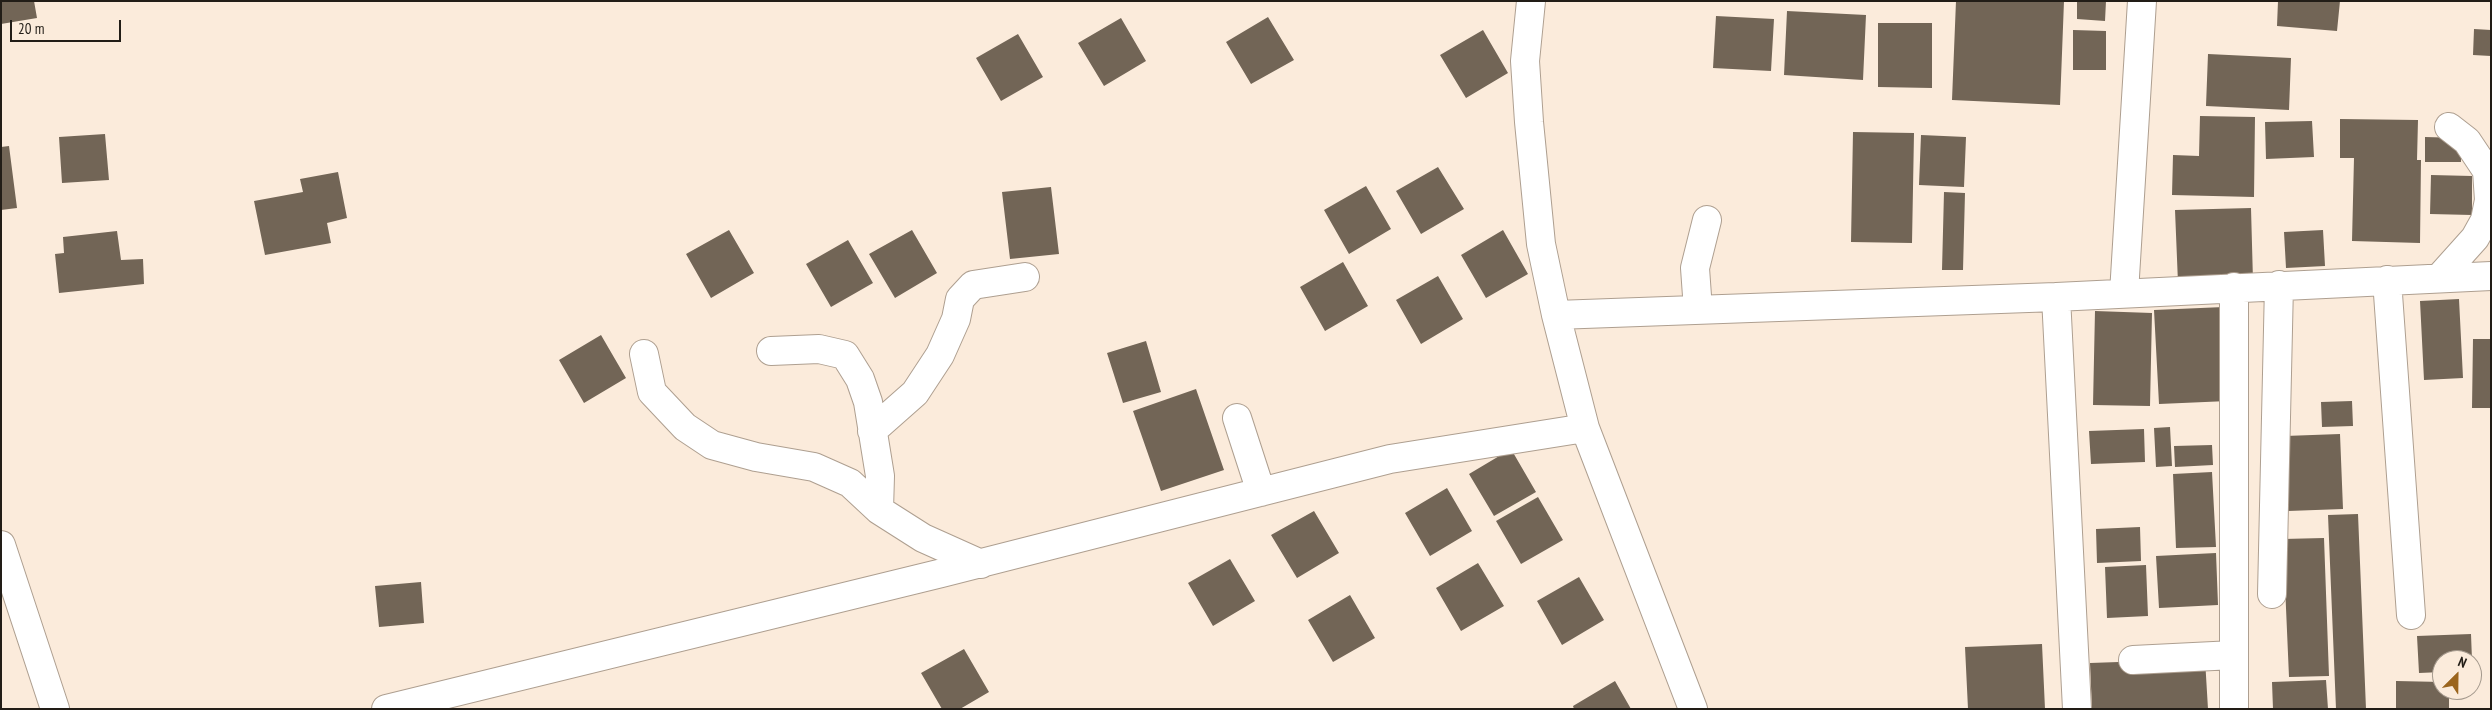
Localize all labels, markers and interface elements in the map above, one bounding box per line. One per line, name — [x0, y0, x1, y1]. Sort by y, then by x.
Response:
scale bar — [12, 10, 124, 42]
text: 20 m — [18, 19, 44, 38]
north arrow — [2432, 650, 2482, 700]
text: N — [2455, 652, 2469, 672]

